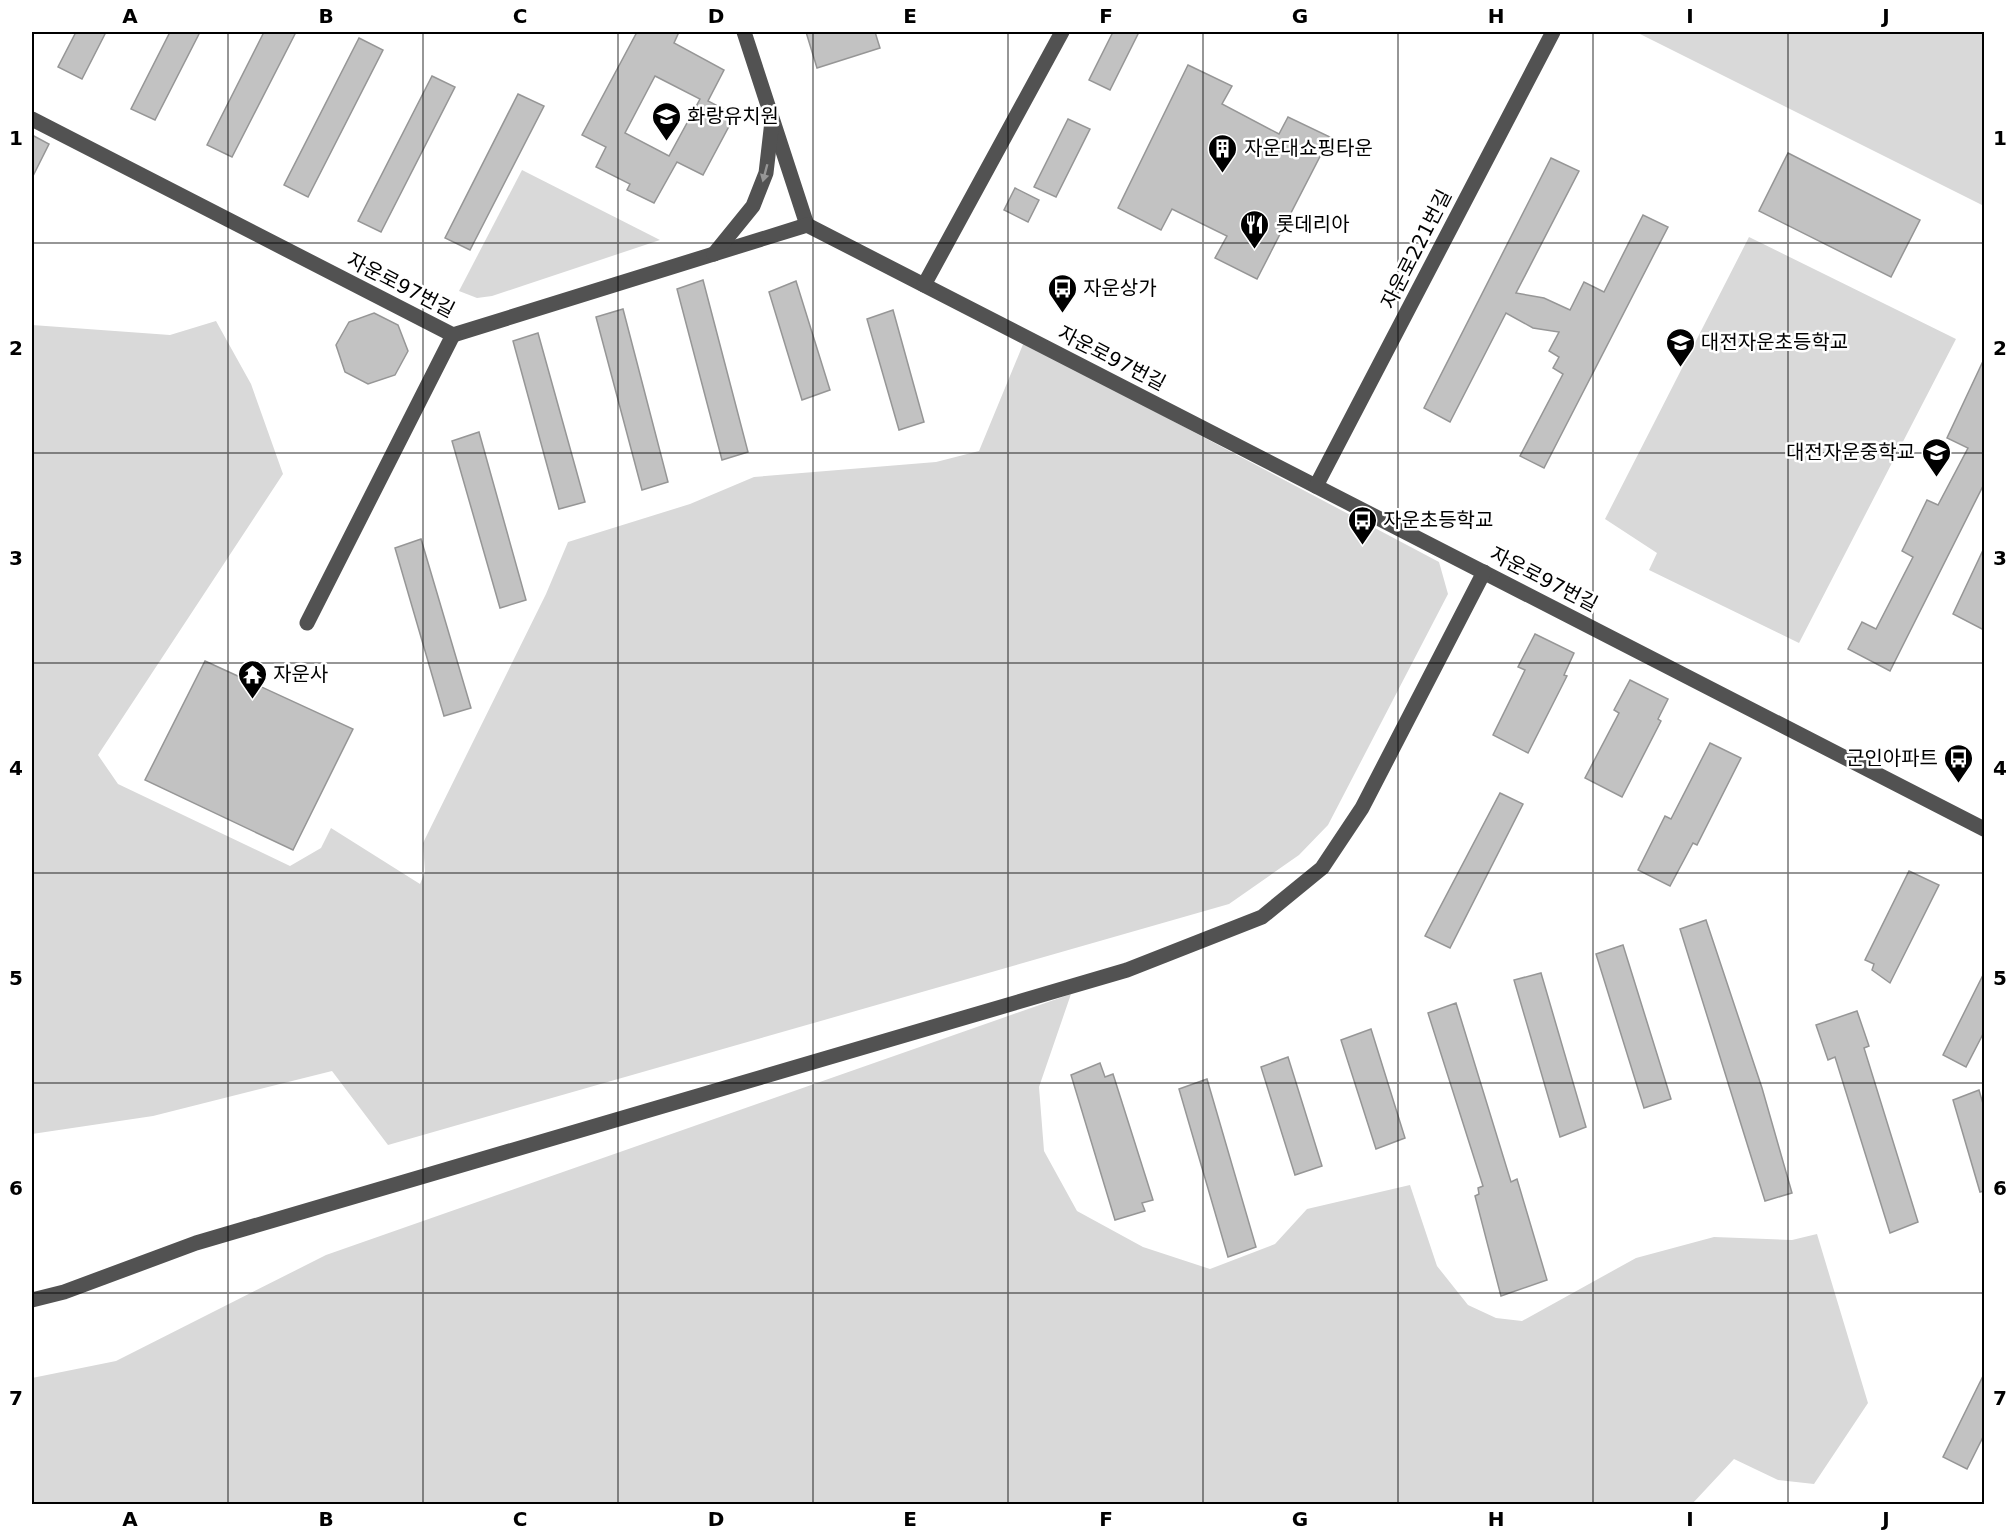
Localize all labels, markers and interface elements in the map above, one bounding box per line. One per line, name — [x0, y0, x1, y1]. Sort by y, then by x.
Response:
text: A — [122, 4, 138, 28]
text: B — [318, 4, 334, 28]
text: C — [513, 4, 527, 28]
text: D — [708, 4, 724, 28]
text: E — [903, 4, 917, 28]
text: F — [1099, 4, 1113, 28]
text: G — [1292, 4, 1308, 28]
text: H — [1488, 4, 1504, 28]
text: I — [1686, 4, 1694, 28]
text: J — [1880, 4, 1890, 28]
school or university icon: 화랑유치원 — [650, 100, 682, 142]
place label: 화랑유치원 — [687, 104, 779, 128]
text: 1 — [9, 126, 23, 150]
text: 1 — [1993, 126, 2007, 150]
building icon: 자운대쇼핑타운 — [1207, 132, 1239, 174]
place label: 자운대쇼핑타운 — [1244, 136, 1373, 160]
one-way arrow — [759, 164, 769, 182]
street label: 자운로221번길 — [1376, 186, 1456, 312]
restaurant icon: 롯데리아 — [1239, 208, 1271, 250]
place label: 롯데리아 — [1276, 212, 1350, 236]
street label: 자운로97번길 — [343, 248, 459, 322]
bus stop icon: 자운상가 — [1046, 272, 1078, 314]
place label: 자운상가 — [1083, 276, 1157, 300]
street label: 자운로97번길 — [1054, 321, 1170, 395]
school or university icon: 대전자운초등학교 — [1664, 326, 1696, 368]
place label: 대전자운초등학교 — [1701, 330, 1848, 354]
text: 2 — [9, 336, 23, 360]
text: 2 — [1993, 336, 2007, 360]
school or university icon: 대전자운중학교 — [1920, 436, 1952, 478]
place label: 대전자운중학교 — [1786, 440, 1915, 464]
bus stop icon: 자운초등학교 — [1346, 504, 1378, 546]
place label: 자운초등학교 — [1383, 508, 1493, 532]
street label: 자운로97번길 — [1486, 542, 1602, 616]
text: 3 — [9, 546, 23, 570]
text: 3 — [1993, 546, 2007, 570]
temple icon: 자운사 — [236, 658, 268, 700]
place label: 자운사 — [273, 662, 328, 686]
bus stop icon: 군인아파트 — [1943, 742, 1975, 784]
place label: 군인아파트 — [1846, 746, 1938, 770]
text: 4 — [9, 756, 23, 780]
text: 4 — [1993, 756, 2007, 780]
text: 5 — [9, 966, 23, 990]
text: 5 — [1993, 966, 2007, 990]
text: 6 — [9, 1176, 23, 1200]
text: 6 — [1993, 1176, 2007, 1200]
text: 7 — [9, 1386, 23, 1410]
text: 7 — [1993, 1386, 2007, 1410]
text: A — [122, 1507, 138, 1531]
text: B — [318, 1507, 334, 1531]
text: C — [513, 1507, 527, 1531]
text: D — [708, 1507, 724, 1531]
text: E — [903, 1507, 917, 1531]
text: F — [1099, 1507, 1113, 1531]
text: G — [1292, 1507, 1308, 1531]
text: H — [1488, 1507, 1504, 1531]
text: I — [1686, 1507, 1694, 1531]
text: J — [1880, 1507, 1890, 1531]

